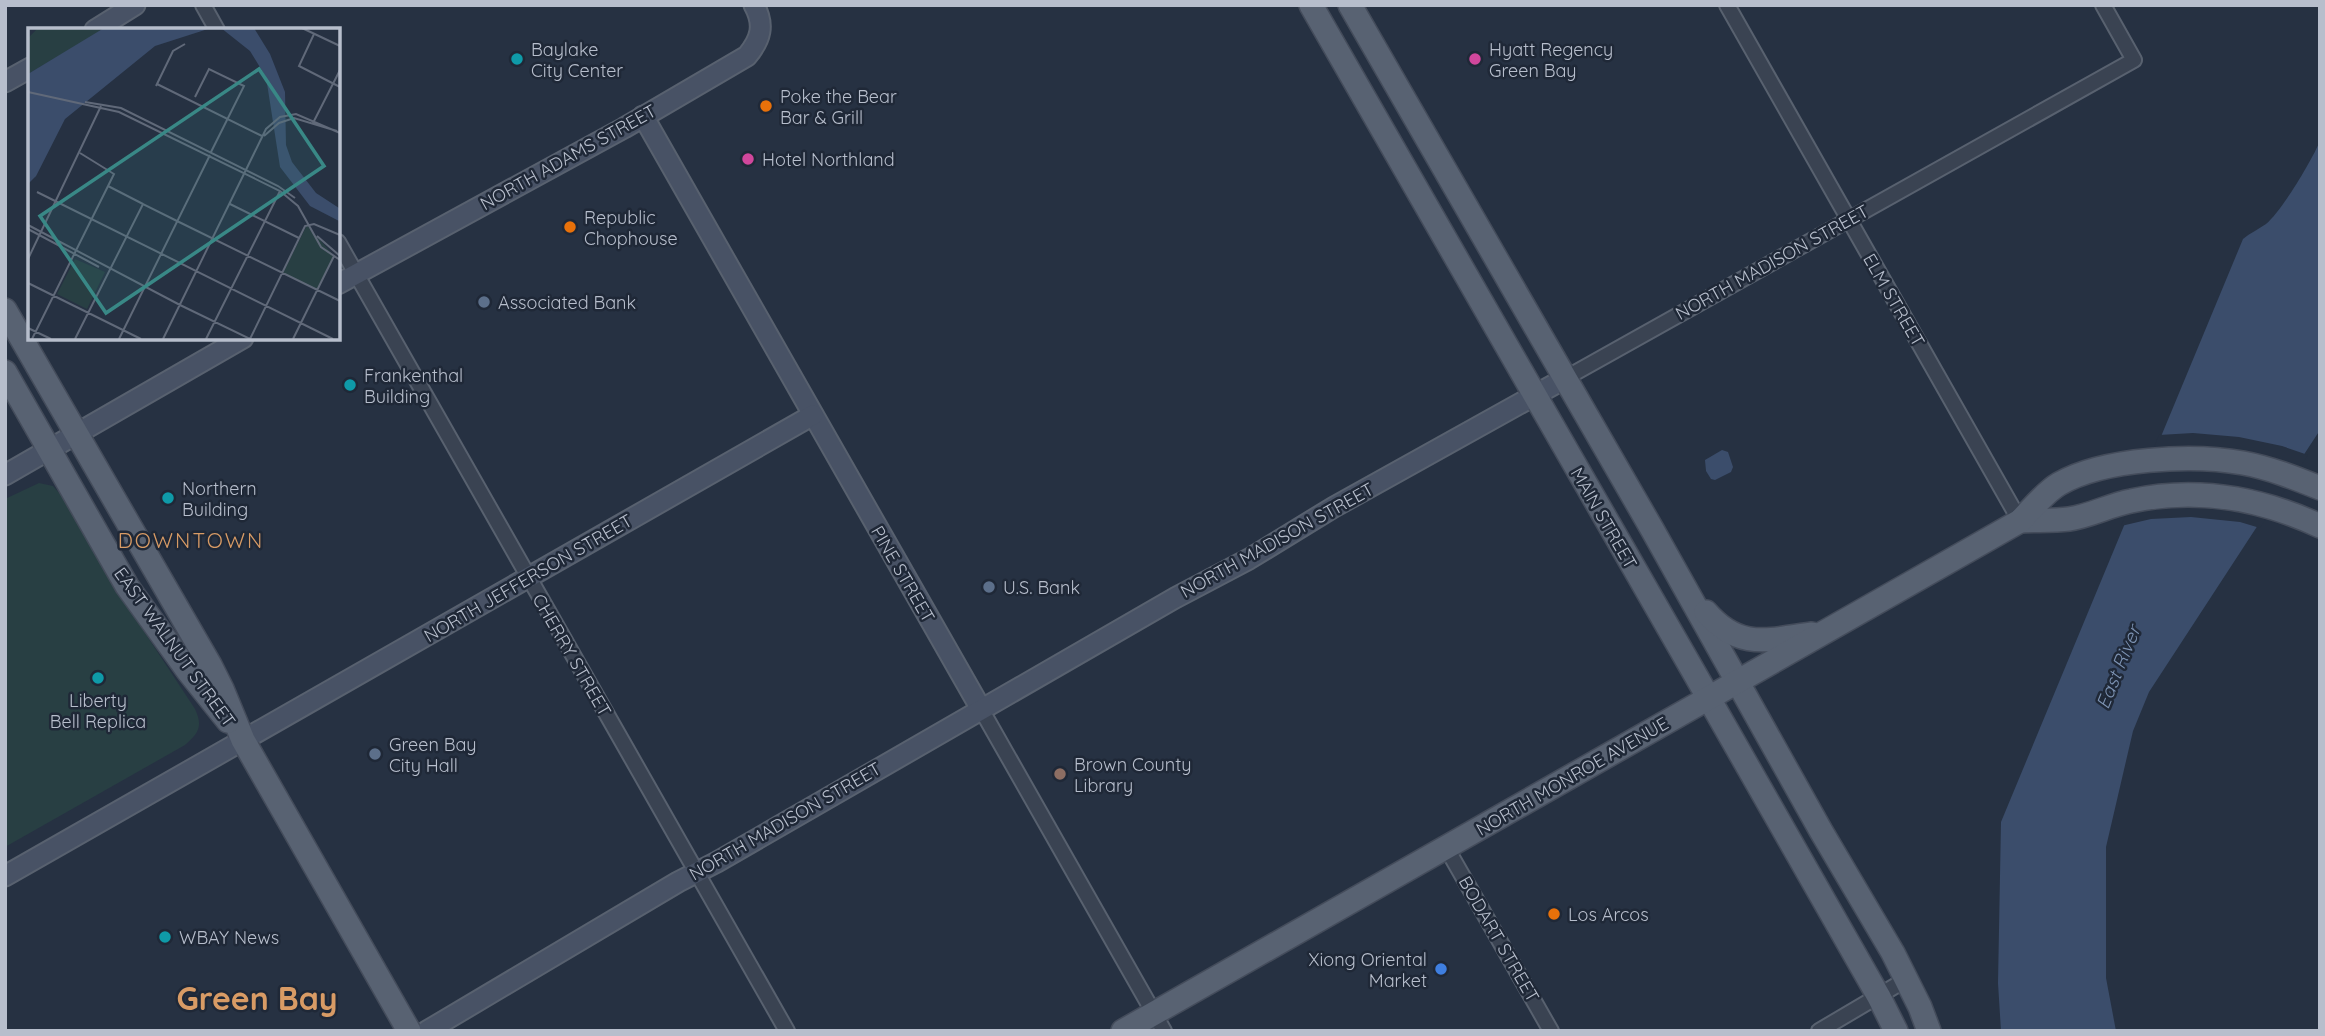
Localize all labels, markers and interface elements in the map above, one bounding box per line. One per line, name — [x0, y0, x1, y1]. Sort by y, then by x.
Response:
inset map — [28, 28, 340, 340]
place label: Baylake City Center — [531, 38, 623, 82]
place label: Hyatt Regency Green Bay — [1489, 38, 1613, 82]
marker: Baylake City Center — [509, 51, 525, 67]
marker: Hyatt Regency Green Bay — [1467, 51, 1483, 67]
place label: Poke the Bear Bar & Grill — [780, 85, 897, 129]
marker: Poke the Bear Bar & Grill — [758, 98, 774, 114]
street label: NORTH ADAMS STREET — [476, 99, 660, 215]
place label: Hotel Northland — [762, 148, 895, 171]
marker: Hotel Northland — [740, 151, 756, 167]
street label: NORTH MADISON STREET — [1671, 199, 1873, 325]
place label: Republic Chophouse — [584, 206, 678, 250]
marker: Republic Chophouse — [562, 219, 578, 235]
street label: ELM STREET — [1858, 249, 1930, 351]
place label: Associated Bank — [498, 291, 636, 314]
marker: Associated Bank — [476, 294, 492, 310]
place label: Frankenthal Building — [364, 364, 463, 408]
marker: Frankenthal Building — [342, 377, 358, 393]
street label: MAIN STREET — [1566, 463, 1642, 573]
place label: Northern Building — [182, 477, 257, 521]
street label: NORTH MADISON STREET — [1176, 477, 1378, 603]
marker: Northern Building — [160, 490, 176, 506]
street label: NORTH JEFFERSON STREET — [420, 509, 636, 647]
street label: PINE STREET — [866, 522, 940, 627]
district label: DOWNTOWN — [118, 527, 264, 553]
street label: EAST WALNUT STREET — [109, 563, 241, 732]
place label: U.S. Bank — [1003, 576, 1080, 599]
marker: U.S. Bank — [981, 579, 997, 595]
street label: CHERRY STREET — [528, 589, 617, 721]
water label: East River — [2090, 619, 2147, 712]
marker: Liberty Bell Replica — [90, 670, 106, 686]
place label: Liberty Bell Replica — [50, 689, 146, 733]
street label: NORTH MONROE AVENUE — [1472, 711, 1672, 841]
place label: Green Bay City Hall — [389, 733, 477, 777]
marker: Green Bay City Hall — [367, 746, 383, 762]
place label: Brown County Library — [1074, 753, 1192, 797]
street label: NORTH MADISON STREET — [685, 757, 885, 885]
marker: Brown County Library — [1052, 766, 1068, 782]
street label: BODART STREET — [1454, 872, 1545, 1006]
place label: Los Arcos — [1568, 903, 1649, 926]
marker: Los Arcos — [1546, 906, 1562, 922]
place label: WBAY News — [179, 926, 279, 949]
marker: WBAY News — [157, 929, 173, 945]
place label: Xiong Oriental Market — [1309, 948, 1427, 992]
marker: Xiong Oriental Market — [1433, 961, 1449, 977]
district label: Green Bay — [176, 978, 338, 1018]

